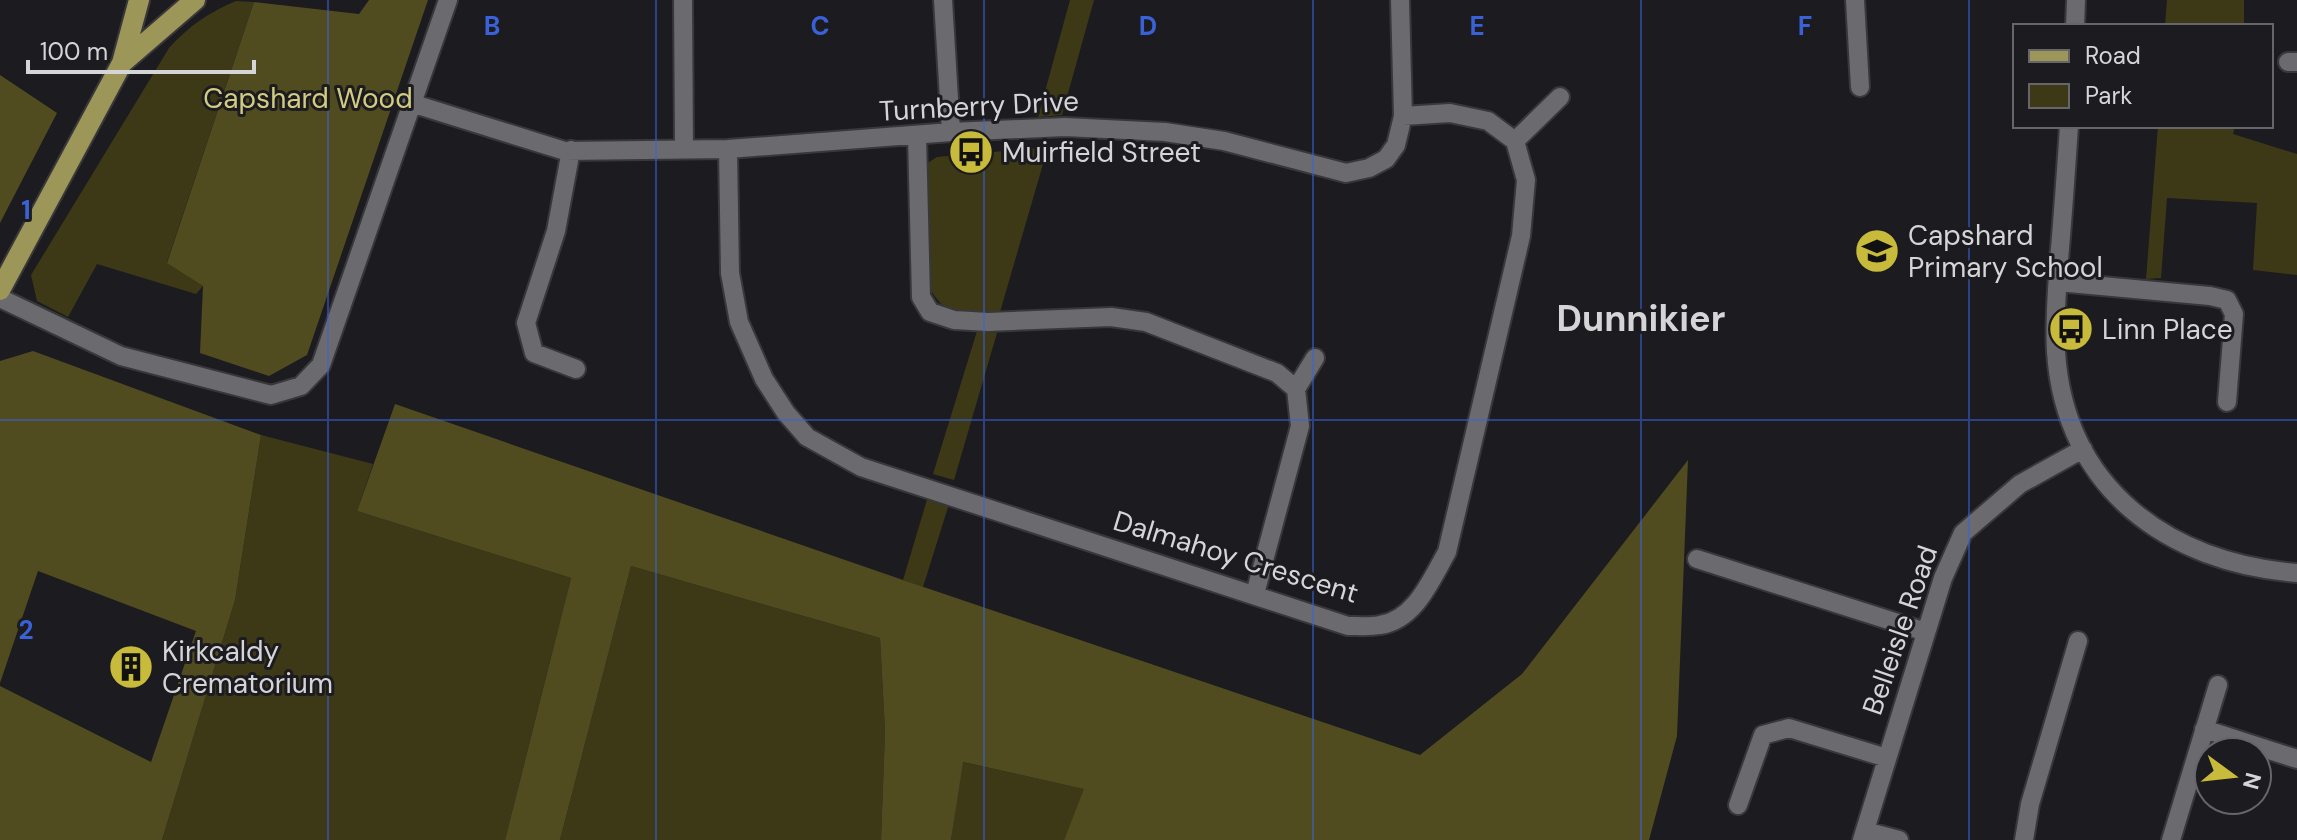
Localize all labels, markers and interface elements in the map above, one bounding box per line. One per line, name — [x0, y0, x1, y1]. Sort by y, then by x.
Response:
text: B — [484, 9, 500, 43]
text: C — [810, 9, 830, 43]
text: D — [1139, 9, 1157, 43]
text: E — [1469, 9, 1485, 43]
text: F — [1798, 9, 1812, 43]
scale bar — [28, 24, 254, 74]
legend — [2013, 24, 2273, 128]
text: 100 m — [40, 36, 108, 67]
text: Road — [2085, 40, 2141, 71]
park label: Capshard Wood — [203, 80, 413, 117]
text: Park — [2085, 80, 2132, 111]
street label: Turnberry Drive — [878, 82, 1080, 130]
bus stop icon: Muirfield Street — [947, 128, 995, 176]
place label: Muirfield Street — [1002, 134, 1201, 171]
text: 1 — [21, 193, 31, 227]
place label: Capshard Primary School — [1908, 217, 2103, 286]
school or university icon: Capshard Primary School — [1853, 227, 1901, 275]
district label: Dunnikier — [1557, 295, 1725, 342]
bus stop icon: Linn Place — [2047, 305, 2095, 353]
place label: Linn Place — [2102, 311, 2233, 348]
street label: Dalmahoy Crescent — [1109, 502, 1363, 612]
street label: Belleisle Road — [1854, 540, 1946, 720]
text: 2 — [18, 613, 34, 647]
place label: Kirkcaldy Crematorium — [162, 633, 333, 702]
building icon: Kirkcaldy Crematorium — [107, 643, 155, 691]
north arrow — [2193, 736, 2273, 816]
text: N — [2236, 770, 2268, 793]

